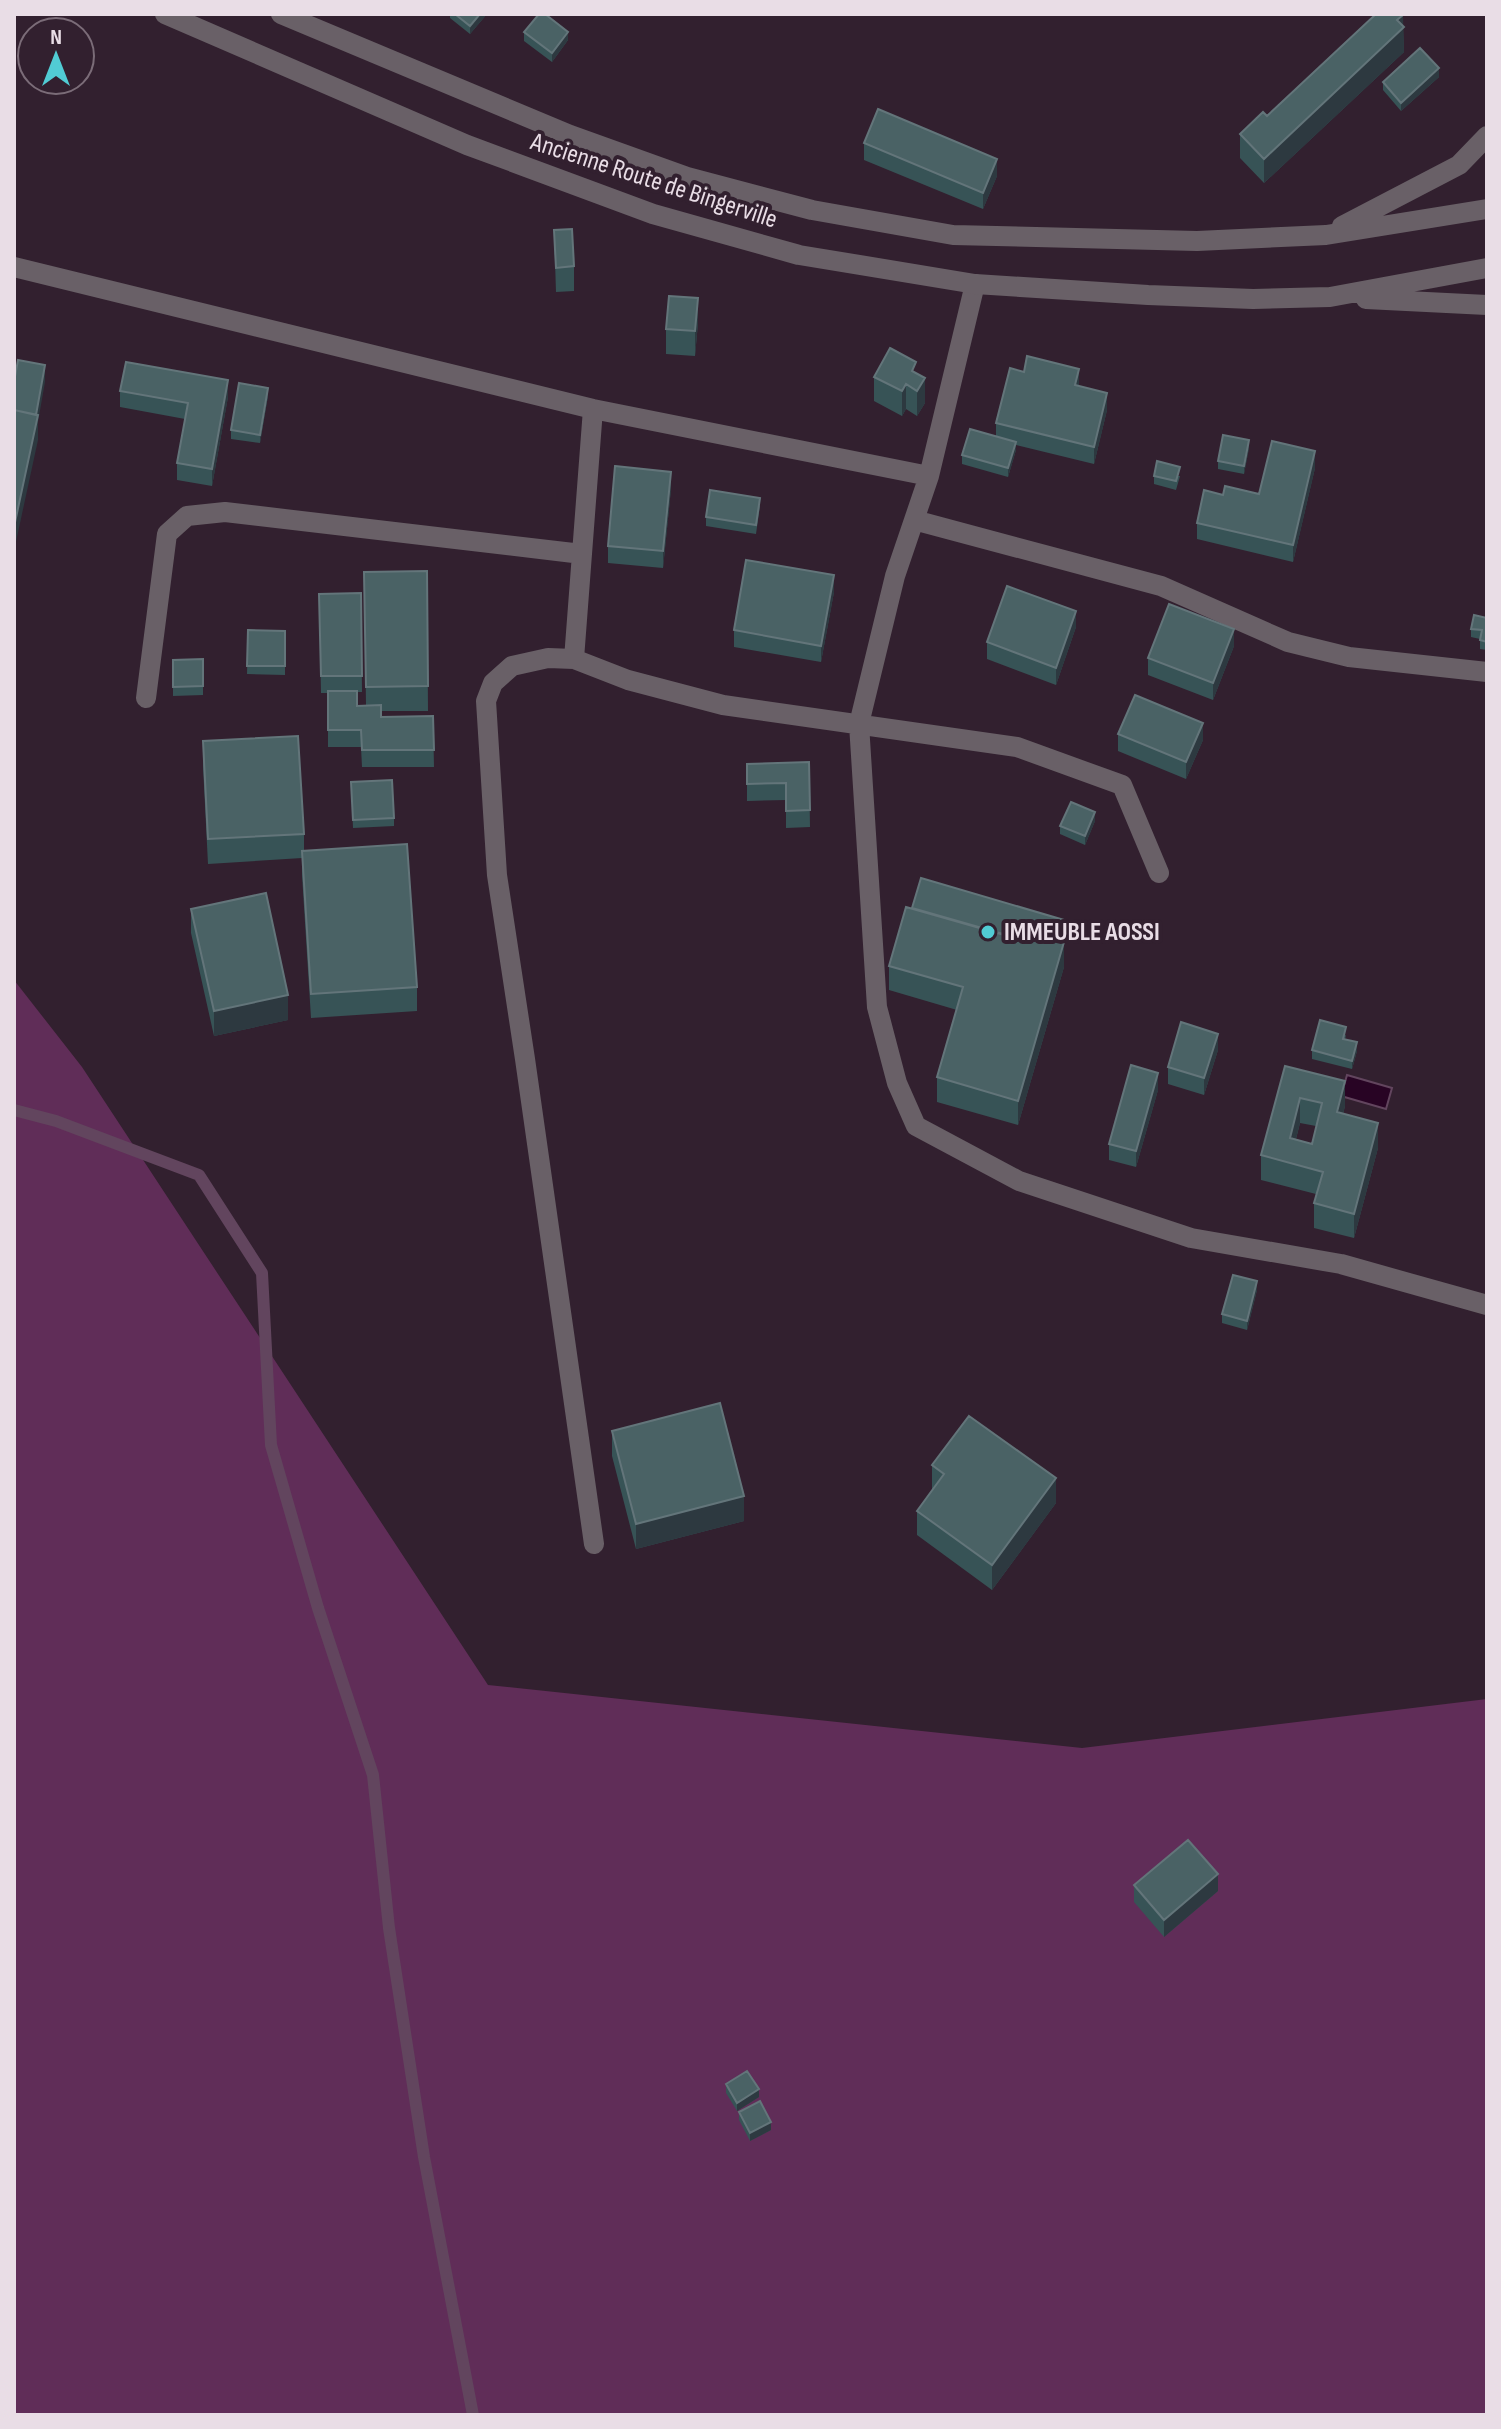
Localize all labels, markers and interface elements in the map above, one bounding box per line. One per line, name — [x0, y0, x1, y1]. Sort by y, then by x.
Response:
north arrow — [16, 16, 96, 96]
text: N — [50, 24, 62, 51]
street label: Ancienne Route de Bingerville — [526, 126, 781, 236]
place label: IMMEUBLE AOSSI — [1004, 917, 1160, 948]
marker: IMMEUBLE AOSSI — [979, 923, 997, 941]

